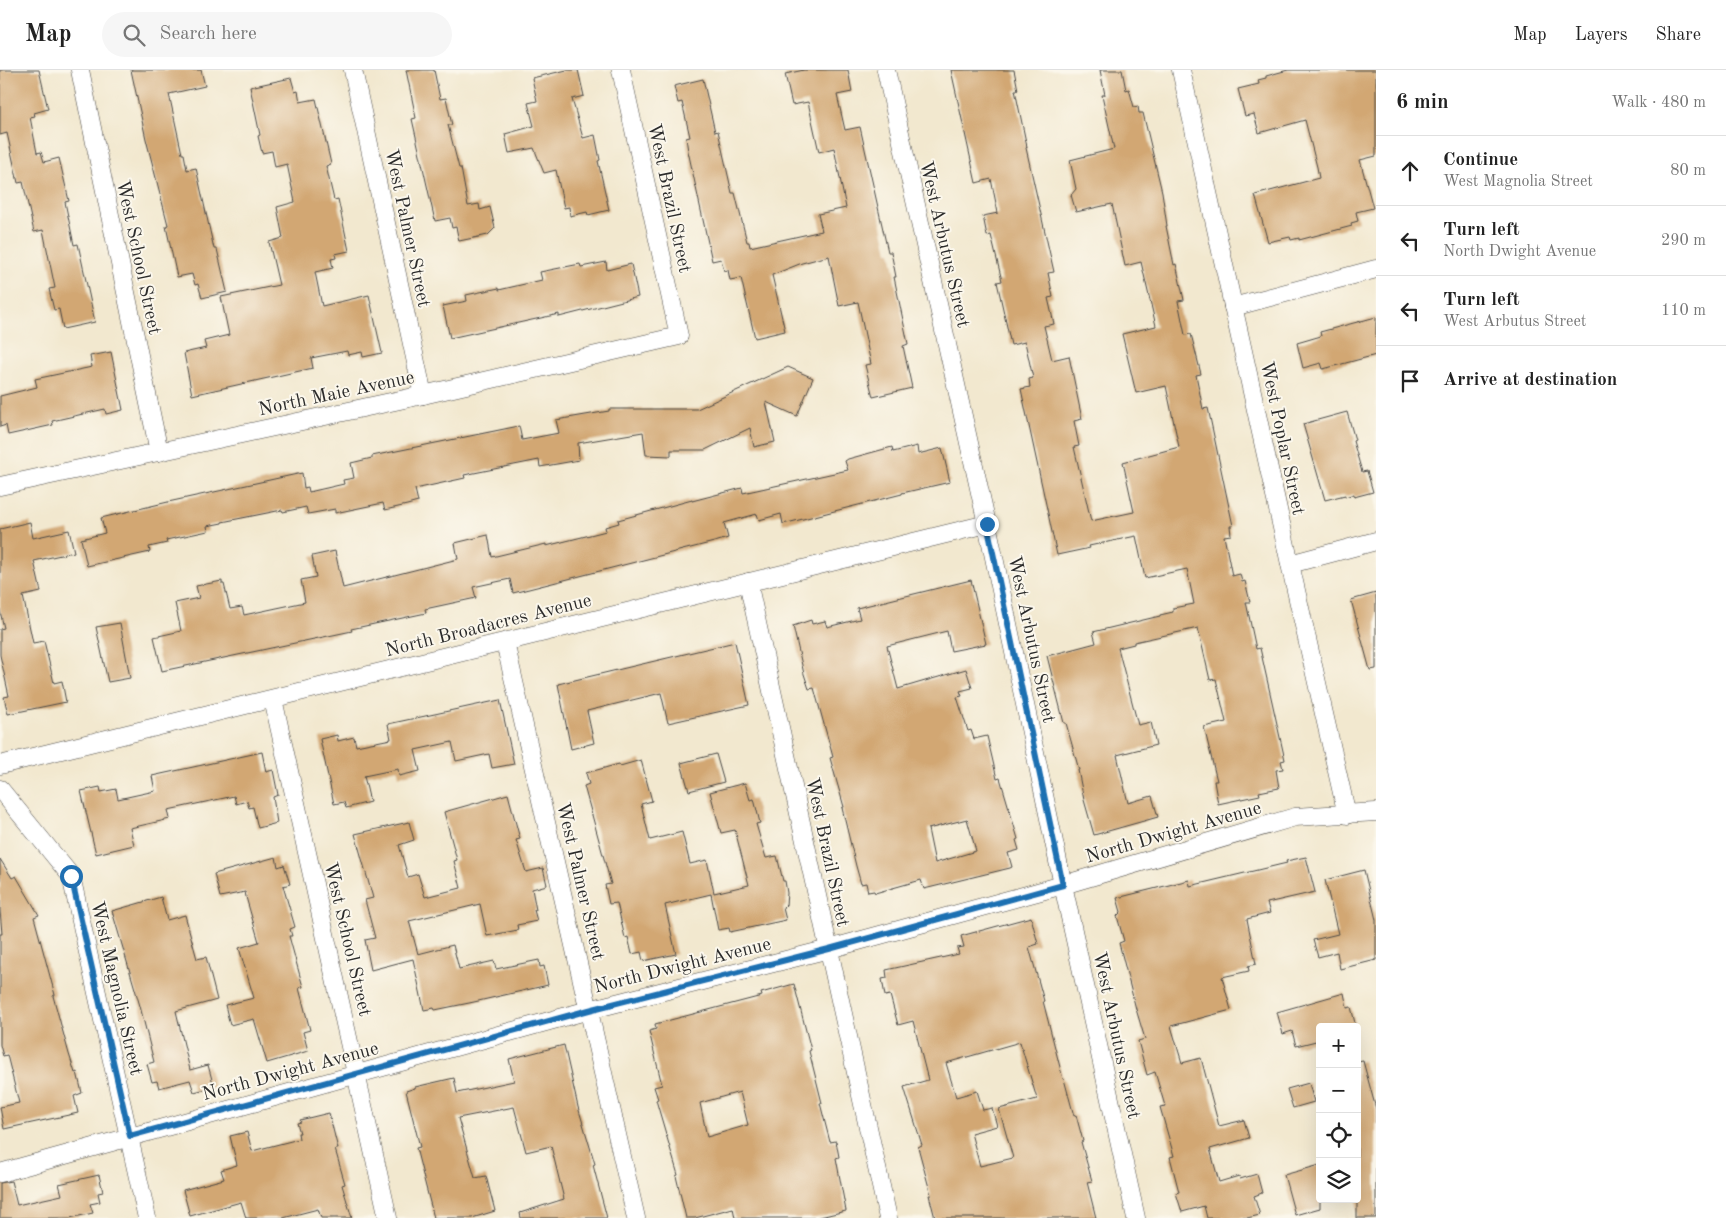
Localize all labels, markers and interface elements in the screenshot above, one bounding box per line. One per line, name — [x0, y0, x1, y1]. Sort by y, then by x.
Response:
search box — [102, 12, 452, 57]
icon: search — [120, 21, 148, 49]
text: Map — [25, 23, 72, 47]
text: Search here — [160, 25, 257, 44]
text: Map — [1513, 26, 1547, 44]
text: Layers — [1575, 26, 1627, 44]
text: Share — [1655, 26, 1701, 44]
text: 6 min — [1396, 92, 1449, 113]
text: Walk · 480 m — [1611, 95, 1706, 111]
street label: West Brazil Street — [643, 122, 694, 275]
street label: West Palmer Street — [380, 148, 433, 309]
text: Continue — [1443, 151, 1518, 170]
icon: ahead — [1396, 157, 1424, 185]
street label: West Arbutus Street — [915, 159, 972, 330]
text: 80 m — [1670, 163, 1706, 179]
text: West Magnolia Street — [1443, 174, 1593, 190]
street label: West School Street — [112, 179, 163, 337]
text: Turn left — [1443, 221, 1520, 240]
icon: left — [1396, 227, 1424, 255]
text: 290 m — [1661, 233, 1706, 249]
text: North Dwight Avenue — [1443, 244, 1596, 260]
text: Turn left — [1443, 291, 1520, 310]
icon: left — [1396, 297, 1424, 325]
text: 110 m — [1661, 303, 1706, 319]
text: West Arbutus Street — [1443, 314, 1586, 330]
street label: West Poplar Street — [1256, 360, 1307, 517]
icon: arrive — [1396, 367, 1424, 395]
street label: North Maie Avenue — [257, 369, 416, 420]
text: Arrive at destination — [1443, 371, 1617, 390]
route end — [976, 513, 999, 536]
street label: West Arbutus Street — [1004, 554, 1058, 725]
street label: North Broadacres Avenue — [384, 592, 594, 661]
street label: West Brazil Street — [801, 776, 852, 929]
street label: North Dwight Avenue — [1084, 799, 1264, 868]
street label: West Palmer Street — [552, 801, 607, 962]
street label: West School Street — [320, 861, 374, 1018]
route start — [60, 865, 83, 888]
street label: West Magnolia Street — [86, 900, 145, 1077]
street label: North Dwight Avenue — [592, 935, 773, 998]
street label: West Arbutus Street — [1089, 950, 1143, 1121]
map controls — [1316, 1023, 1361, 1203]
button: + — [1316, 1023, 1361, 1068]
street label: North Dwight Avenue — [200, 1040, 381, 1105]
button: − — [1316, 1068, 1361, 1113]
button: locate — [1316, 1113, 1361, 1158]
button: layers — [1316, 1158, 1361, 1203]

